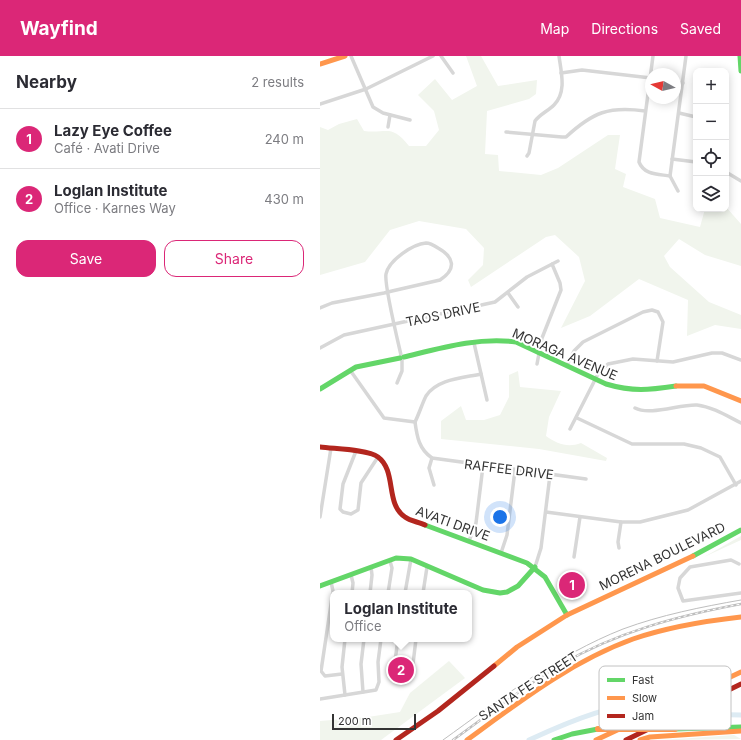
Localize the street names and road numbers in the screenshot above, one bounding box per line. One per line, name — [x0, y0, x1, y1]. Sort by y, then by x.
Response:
street label: TAOS DRIVE — [404, 298, 482, 330]
street label: MORAGA AVENUE — [510, 325, 620, 383]
street label: RAFFEE DRIVE — [463, 456, 555, 482]
street label: AVATI DRIVE — [414, 502, 492, 544]
street label: MORENA BOULEVARD — [596, 518, 728, 594]
street label: SANTA FE STREET — [475, 648, 581, 724]

